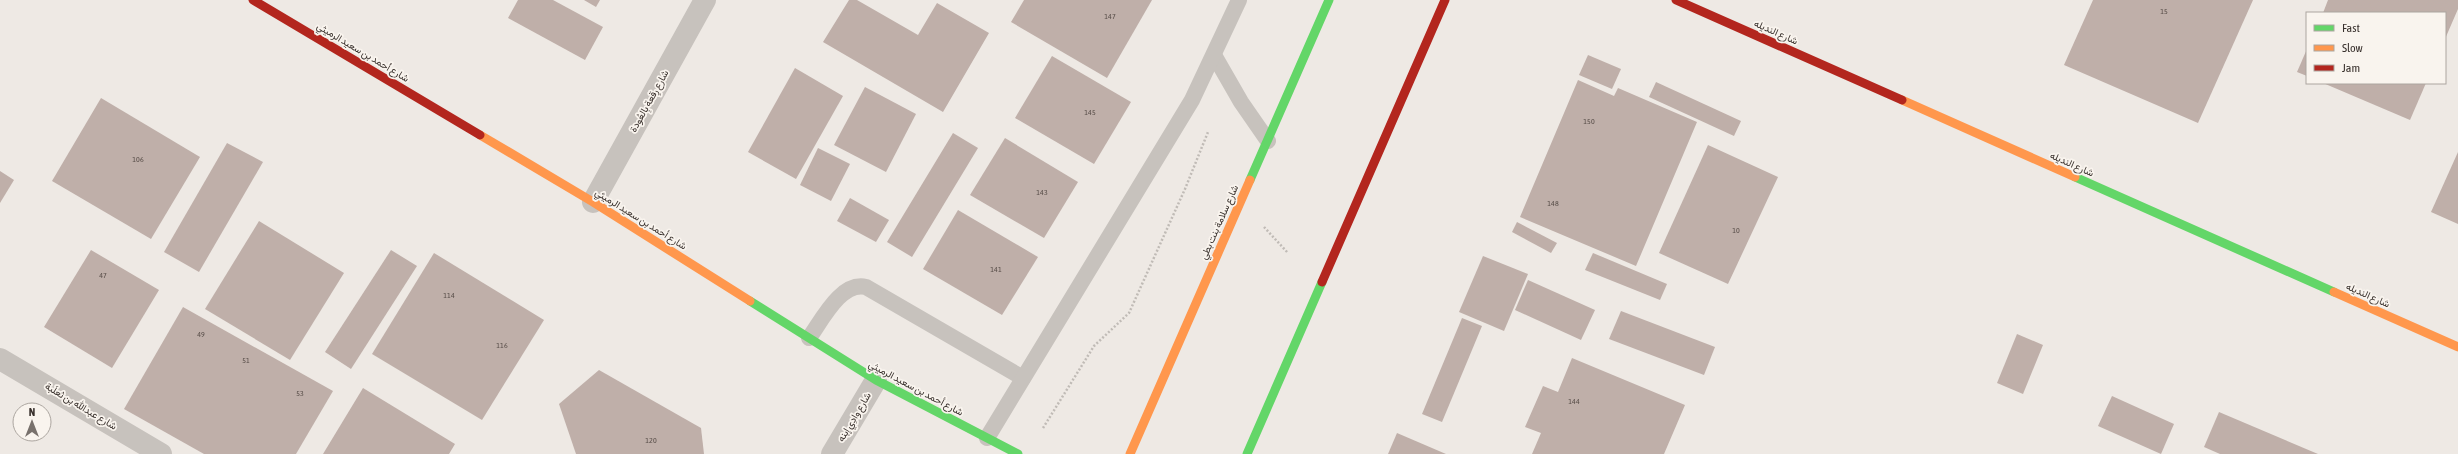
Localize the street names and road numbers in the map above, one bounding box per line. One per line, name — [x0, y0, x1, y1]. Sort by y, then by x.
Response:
street label: شارع النديله — [1752, 17, 1800, 48]
street label: شارع أحمد بن سعيد الرميثي — [313, 20, 411, 87]
street label: شارع رِقعة بِالعُودة — [627, 68, 673, 135]
street label: شارع النديله — [2048, 149, 2096, 180]
street label: شارع سلامة بنت بطي — [1198, 183, 1243, 262]
street label: شارع أحمد بن سعيد الرميثي — [592, 186, 689, 254]
street label: شارع النديله — [2344, 280, 2392, 311]
street label: شارع أحمد بن سعيد الرميثي — [865, 358, 965, 420]
street label: شارع عبدالله بن ثعلَبة — [43, 380, 119, 433]
street label: شارع وادِي إبنه — [835, 390, 876, 445]

